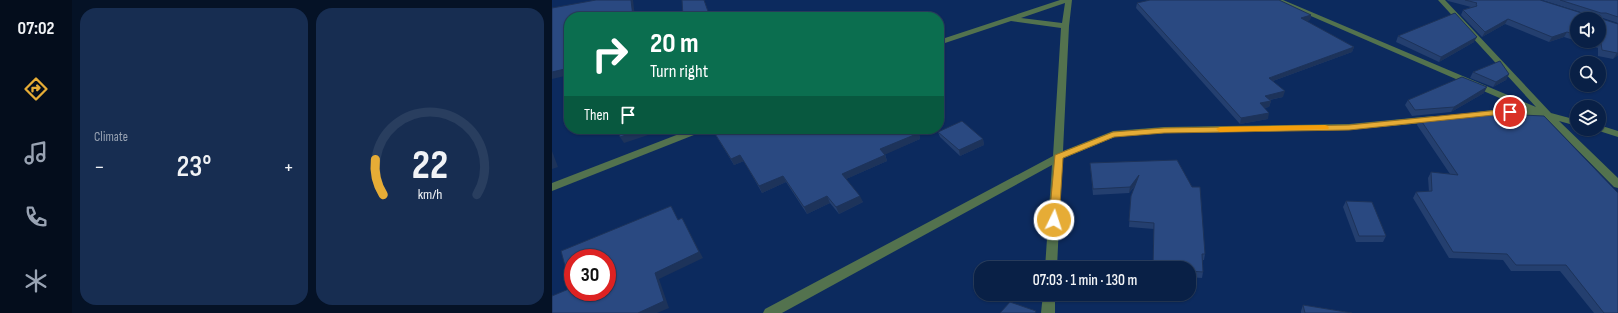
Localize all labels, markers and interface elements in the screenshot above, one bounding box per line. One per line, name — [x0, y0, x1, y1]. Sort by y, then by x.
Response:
map controls — [1570, 12, 1606, 136]
button: sound — [1570, 12, 1606, 48]
text: 07:02 — [18, 18, 54, 39]
text: 20 m — [650, 27, 699, 60]
icon: right — [584, 28, 636, 80]
button: search — [1570, 56, 1606, 92]
text: Turn right — [650, 61, 708, 82]
icon: directions — [22, 75, 50, 103]
pin — [1493, 95, 1527, 129]
button: layers — [1570, 100, 1606, 136]
icon: arrive — [1499, 101, 1521, 123]
icon: arrive — [617, 104, 639, 126]
text: Then — [584, 106, 609, 125]
text: Climate — [94, 129, 128, 145]
icon: music — [22, 139, 50, 167]
text: 22 — [412, 140, 448, 189]
text: 23° — [176, 149, 212, 185]
text: − — [94, 154, 105, 181]
text: + — [283, 154, 294, 181]
text: km/h — [418, 185, 442, 202]
position arrow — [1033, 199, 1075, 241]
icon: phone — [22, 203, 50, 231]
speed limit sign: 30 — [564, 249, 616, 301]
icon: climate — [22, 267, 50, 295]
text: 07:03 · 1 min · 130 m — [1033, 271, 1137, 290]

